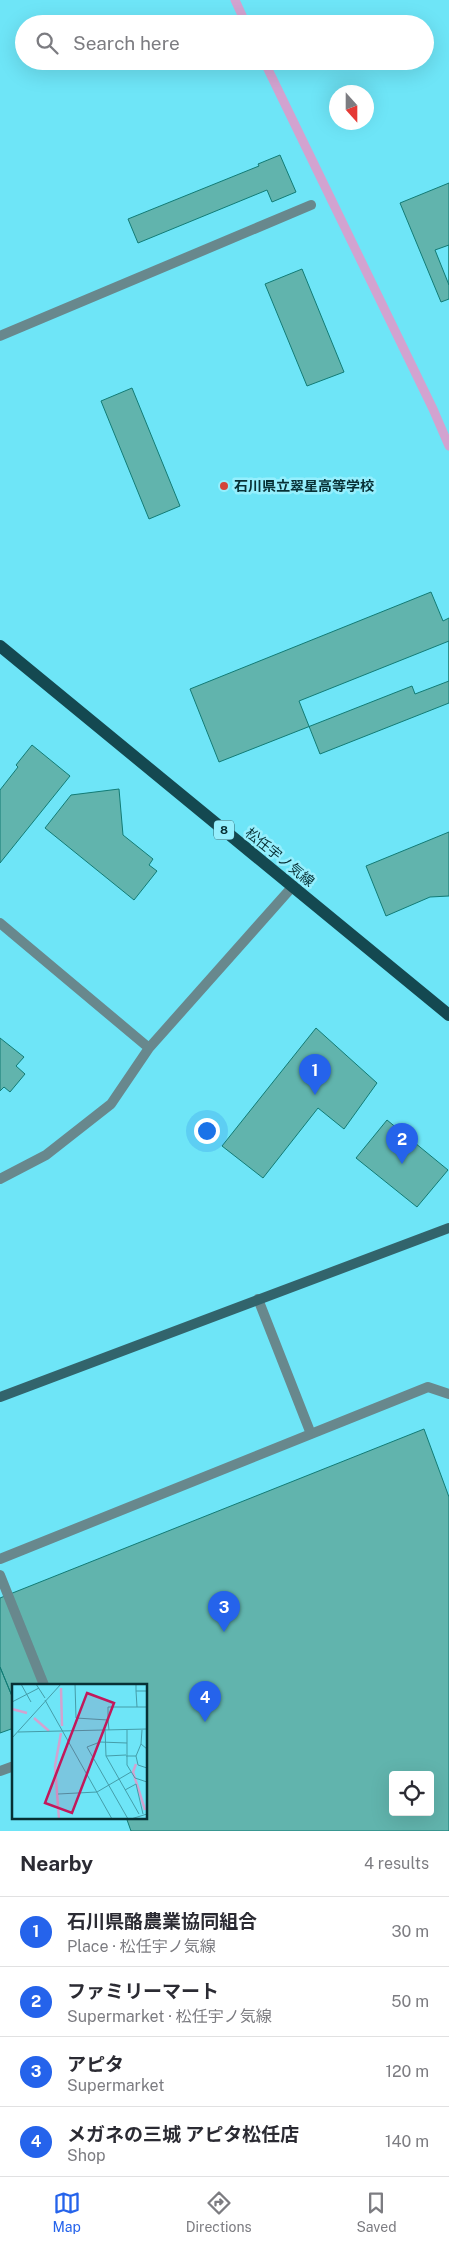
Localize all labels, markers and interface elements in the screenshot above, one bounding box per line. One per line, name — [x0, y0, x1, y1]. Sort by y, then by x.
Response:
search box — [15, 15, 434, 70]
icon: search — [33, 29, 61, 57]
text: Search here — [73, 32, 180, 54]
north arrow — [329, 85, 374, 130]
place label: 石川県立翠星高等学校 — [234, 478, 374, 494]
marker: 石川県立翠星高等学校 — [218, 480, 230, 492]
road number: 8 — [214, 820, 234, 840]
street label: 松任宇ノ気線 — [242, 824, 318, 890]
pin: 1 — [299, 1054, 331, 1095]
your location — [194, 1118, 220, 1144]
pin: 2 — [386, 1123, 418, 1164]
pin: 3 — [208, 1591, 240, 1632]
pin: 4 — [189, 1681, 221, 1722]
inset map — [12, 1684, 148, 1818]
map controls — [389, 1771, 434, 1816]
button: locate — [389, 1771, 434, 1816]
text: Nearby — [20, 1851, 93, 1876]
text: 4 results — [364, 1854, 429, 1873]
text: 石川県酪農業協同組合 — [67, 1910, 257, 1932]
text: 1 — [33, 1922, 39, 1941]
text: 30 m — [392, 1922, 429, 1941]
text: Place · 松任宇ノ気線 — [67, 1937, 216, 1956]
text: ファミリーマート — [67, 1980, 219, 2002]
text: 2 — [31, 1992, 41, 2011]
text: 50 m — [391, 1992, 429, 2011]
text: Supermarket · 松任宇ノ気線 — [67, 2007, 272, 2026]
text: アピタ — [67, 2053, 124, 2075]
text: 3 — [31, 2062, 41, 2081]
text: 120 m — [385, 2062, 429, 2081]
text: Supermarket — [67, 2076, 164, 2095]
text: メガネの三城 アピタ松任店 — [67, 2123, 299, 2145]
text: 4 — [31, 2132, 41, 2151]
text: 140 m — [385, 2132, 429, 2151]
text: Shop — [67, 2146, 106, 2165]
tab: Map — [52, 2189, 81, 2235]
tab: Directions — [186, 2189, 252, 2235]
tab: Saved — [356, 2189, 397, 2235]

